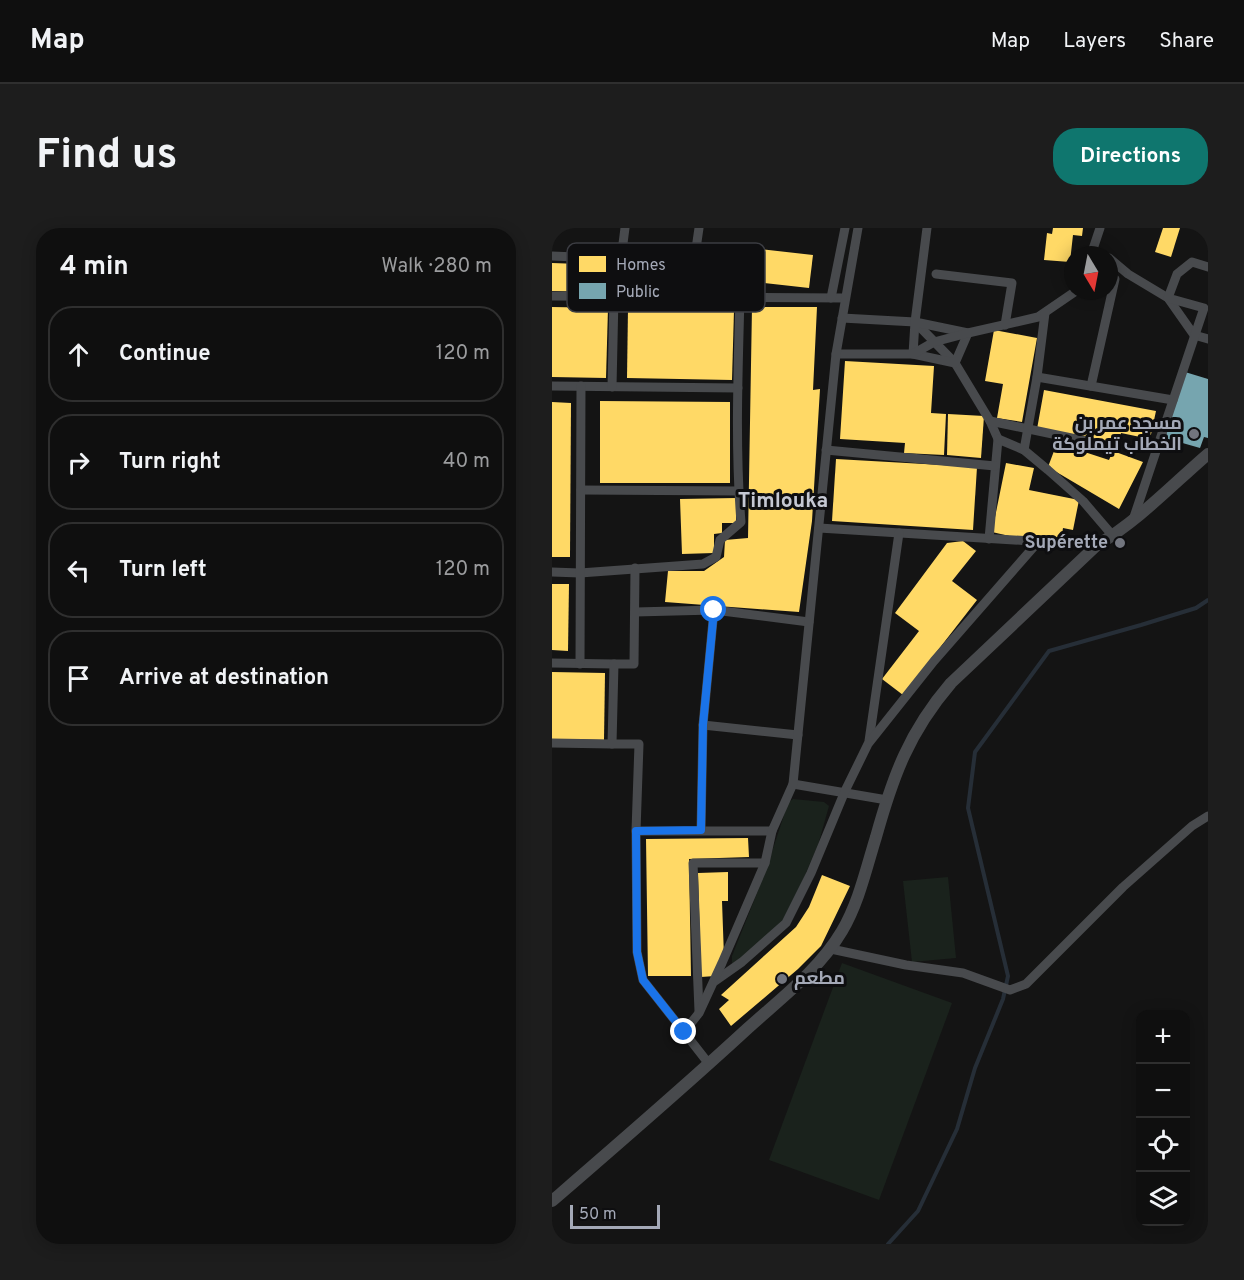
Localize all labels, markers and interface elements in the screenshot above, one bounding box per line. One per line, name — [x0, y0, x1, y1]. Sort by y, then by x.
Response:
text: Map — [30, 23, 85, 59]
text: Map — [991, 28, 1030, 55]
text: Layers — [1063, 28, 1126, 55]
text: Share — [1159, 28, 1214, 55]
button: Directions — [1053, 128, 1208, 185]
text: Find us — [36, 130, 177, 183]
legend — [567, 243, 765, 312]
north arrow — [1064, 246, 1118, 300]
text: 4 min — [60, 251, 129, 284]
text: Walk · 280 m — [381, 254, 492, 280]
text: Homes — [616, 256, 666, 276]
text: Public — [616, 283, 660, 303]
icon: ahead — [62, 338, 95, 371]
text: Continue — [119, 341, 210, 368]
text: 120 m — [436, 341, 490, 367]
place label: مسجد عمر بن الخطاب تيملوكة — [1052, 413, 1182, 457]
marker: مسجد عمر بن الخطاب تيملوكة — [1187, 427, 1201, 441]
icon: right — [62, 446, 95, 479]
text: Turn right — [119, 449, 221, 476]
text: 40 m — [443, 449, 490, 475]
district label: Timlouka — [738, 488, 828, 515]
place label: Supérette — [1025, 532, 1108, 555]
marker: Supérette — [1113, 536, 1127, 550]
icon: left — [62, 554, 95, 587]
text: Turn left — [119, 557, 207, 584]
text: 120 m — [436, 557, 490, 583]
route start — [700, 596, 726, 622]
icon: arrive — [62, 662, 95, 695]
text: Arrive at destination — [119, 665, 329, 692]
place label: مطعم — [794, 968, 845, 991]
marker: مطعم — [775, 972, 789, 986]
map controls — [1136, 1010, 1190, 1226]
button: + — [1136, 1010, 1190, 1064]
route end — [670, 1018, 696, 1044]
button: − — [1136, 1064, 1190, 1118]
button: locate — [1136, 1118, 1190, 1172]
button: layers — [1136, 1172, 1190, 1226]
scale bar — [570, 1202, 660, 1230]
text: 50 m — [579, 1205, 617, 1225]

